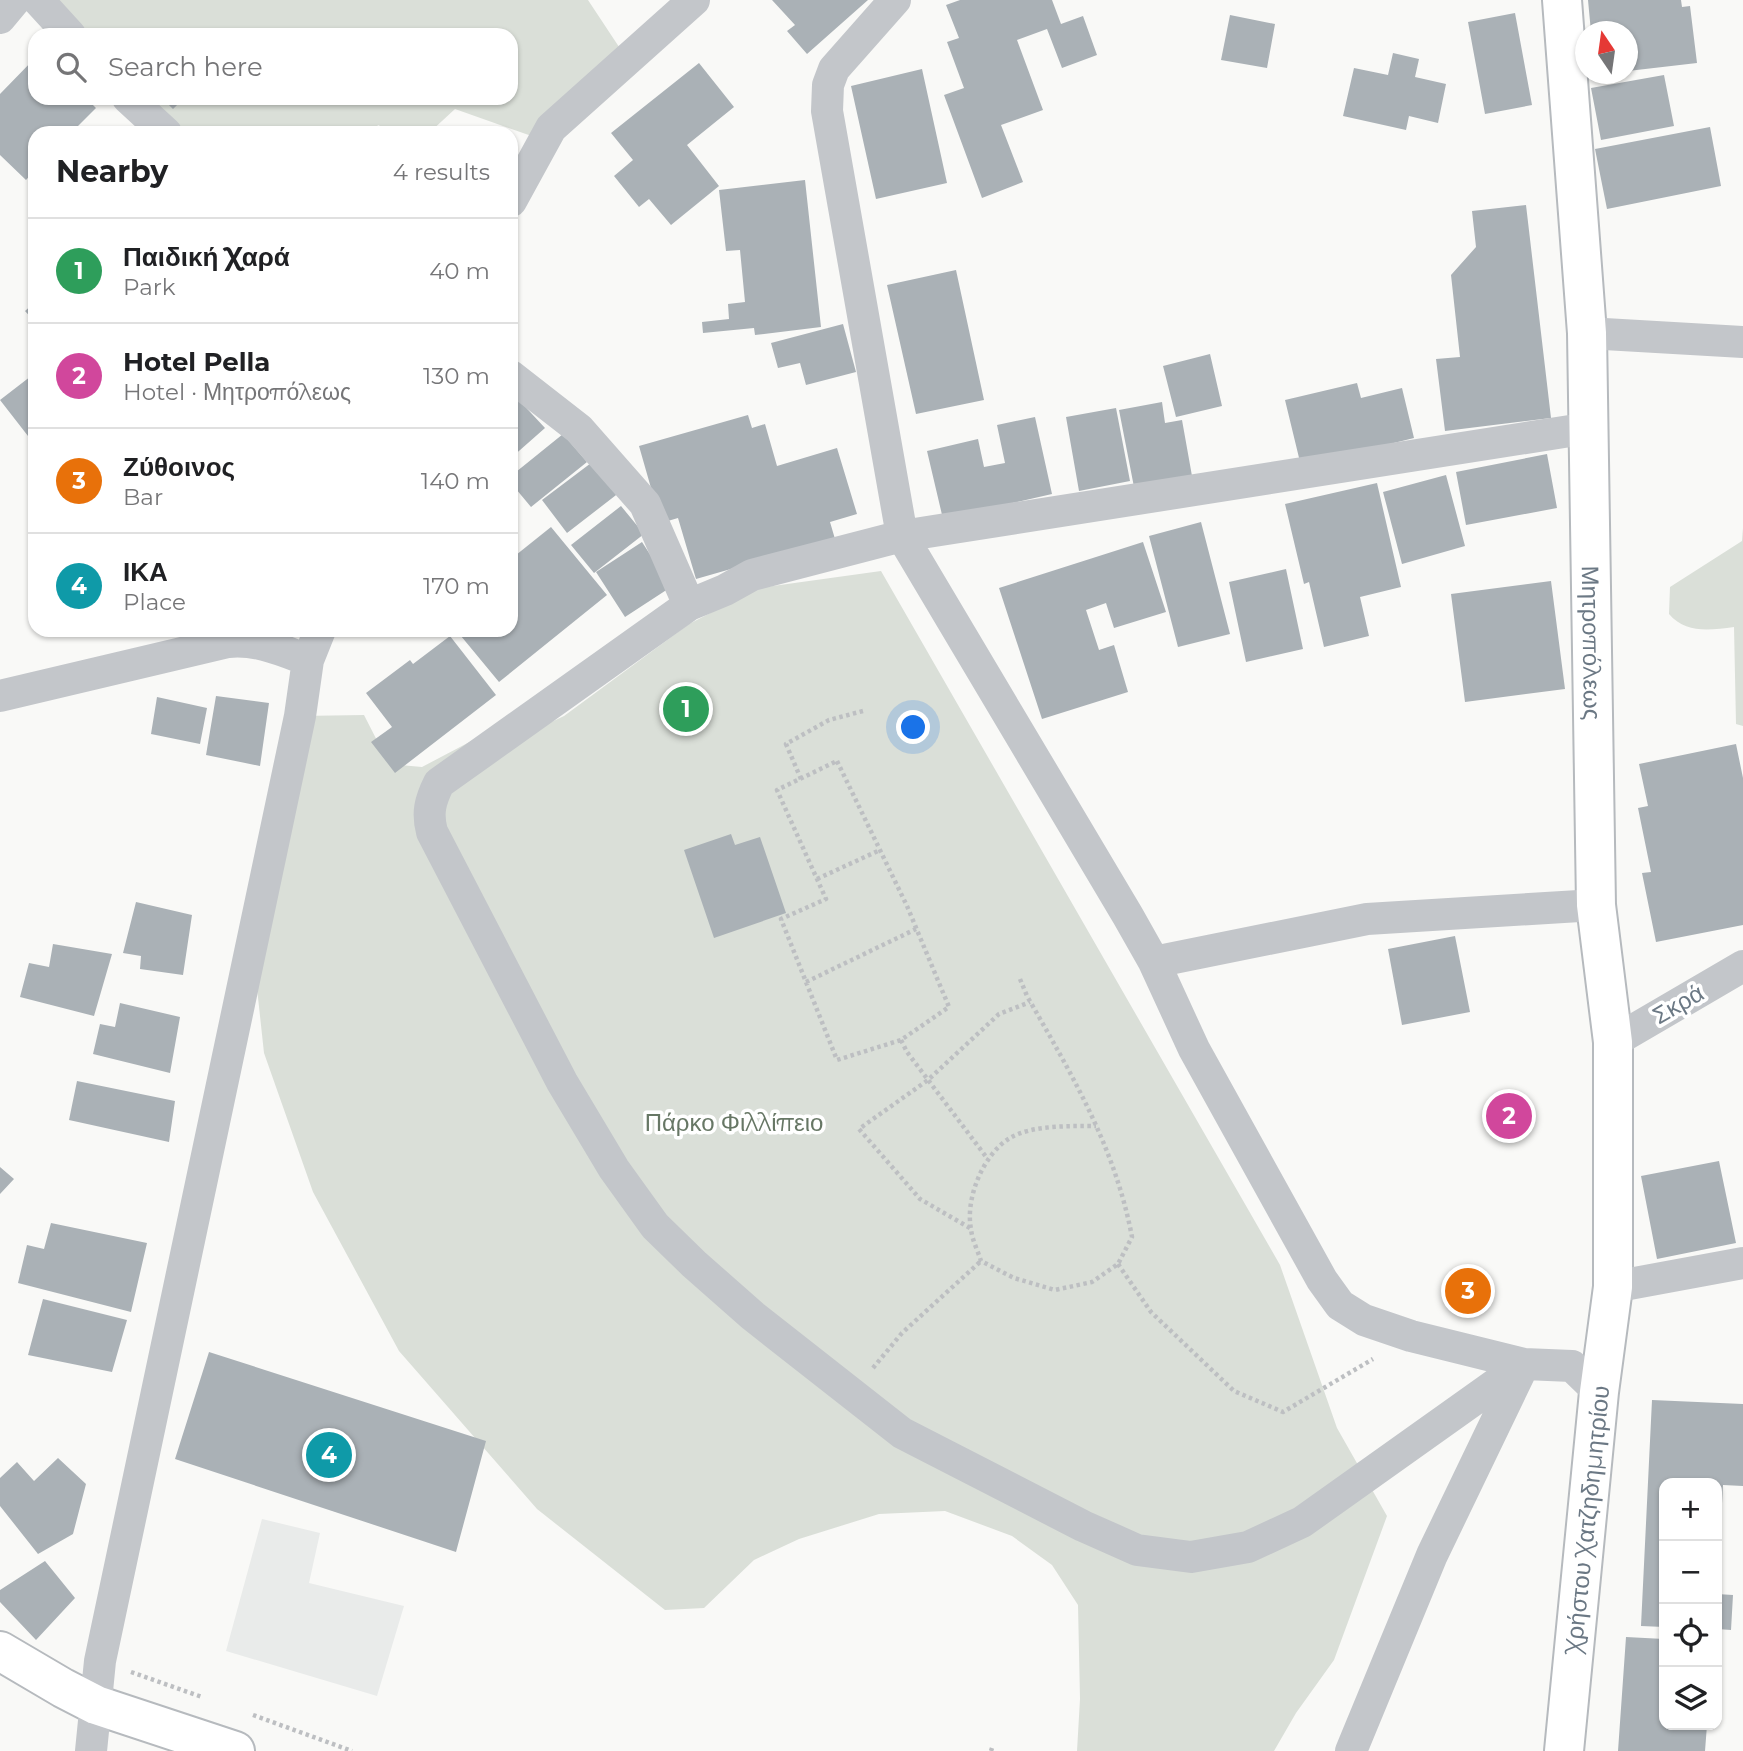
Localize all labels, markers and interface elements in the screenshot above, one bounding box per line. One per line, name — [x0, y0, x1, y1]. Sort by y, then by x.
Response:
north arrow — [1575, 21, 1638, 84]
search box — [28, 28, 518, 105]
icon: search — [52, 48, 90, 86]
text: Search here — [108, 51, 263, 83]
text: Nearby — [56, 153, 168, 190]
text: 4 results — [393, 158, 490, 186]
text: Παιδική Χαρά — [123, 241, 290, 273]
text: 1 — [74, 257, 84, 285]
text: 40 m — [429, 257, 490, 285]
text: Park — [123, 273, 176, 301]
text: Hotel Pella — [123, 346, 270, 378]
text: 2 — [72, 362, 86, 390]
text: 130 m — [423, 362, 490, 390]
text: Hotel · Μητροπόλεως — [123, 378, 351, 406]
text: Ζύθοινος — [123, 451, 235, 483]
text: 3 — [72, 467, 86, 495]
text: 140 m — [421, 467, 490, 495]
text: Bar — [123, 483, 163, 511]
text: ΙΚΑ — [123, 556, 168, 588]
street label: Μητροπόλεως — [1576, 566, 1608, 721]
text: 4 — [71, 572, 87, 600]
text: 170 m — [423, 572, 490, 600]
text: Place — [123, 588, 186, 616]
pin: 1 — [663, 683, 709, 735]
your location — [896, 710, 930, 744]
street label: Σκρά — [1647, 978, 1709, 1030]
pin: 2 — [1486, 1090, 1532, 1142]
park label: Πάρκο Φιλλίπειο — [645, 1108, 823, 1137]
pin: 3 — [1445, 1265, 1491, 1317]
street label: Χρήστου Χατζηδημητρίου — [1558, 1384, 1615, 1657]
pin: 4 — [306, 1429, 352, 1481]
map controls — [1659, 1478, 1722, 1730]
button: + — [1659, 1478, 1722, 1541]
button: − — [1659, 1541, 1722, 1604]
button: locate — [1659, 1604, 1722, 1667]
button: layers — [1659, 1667, 1722, 1730]

